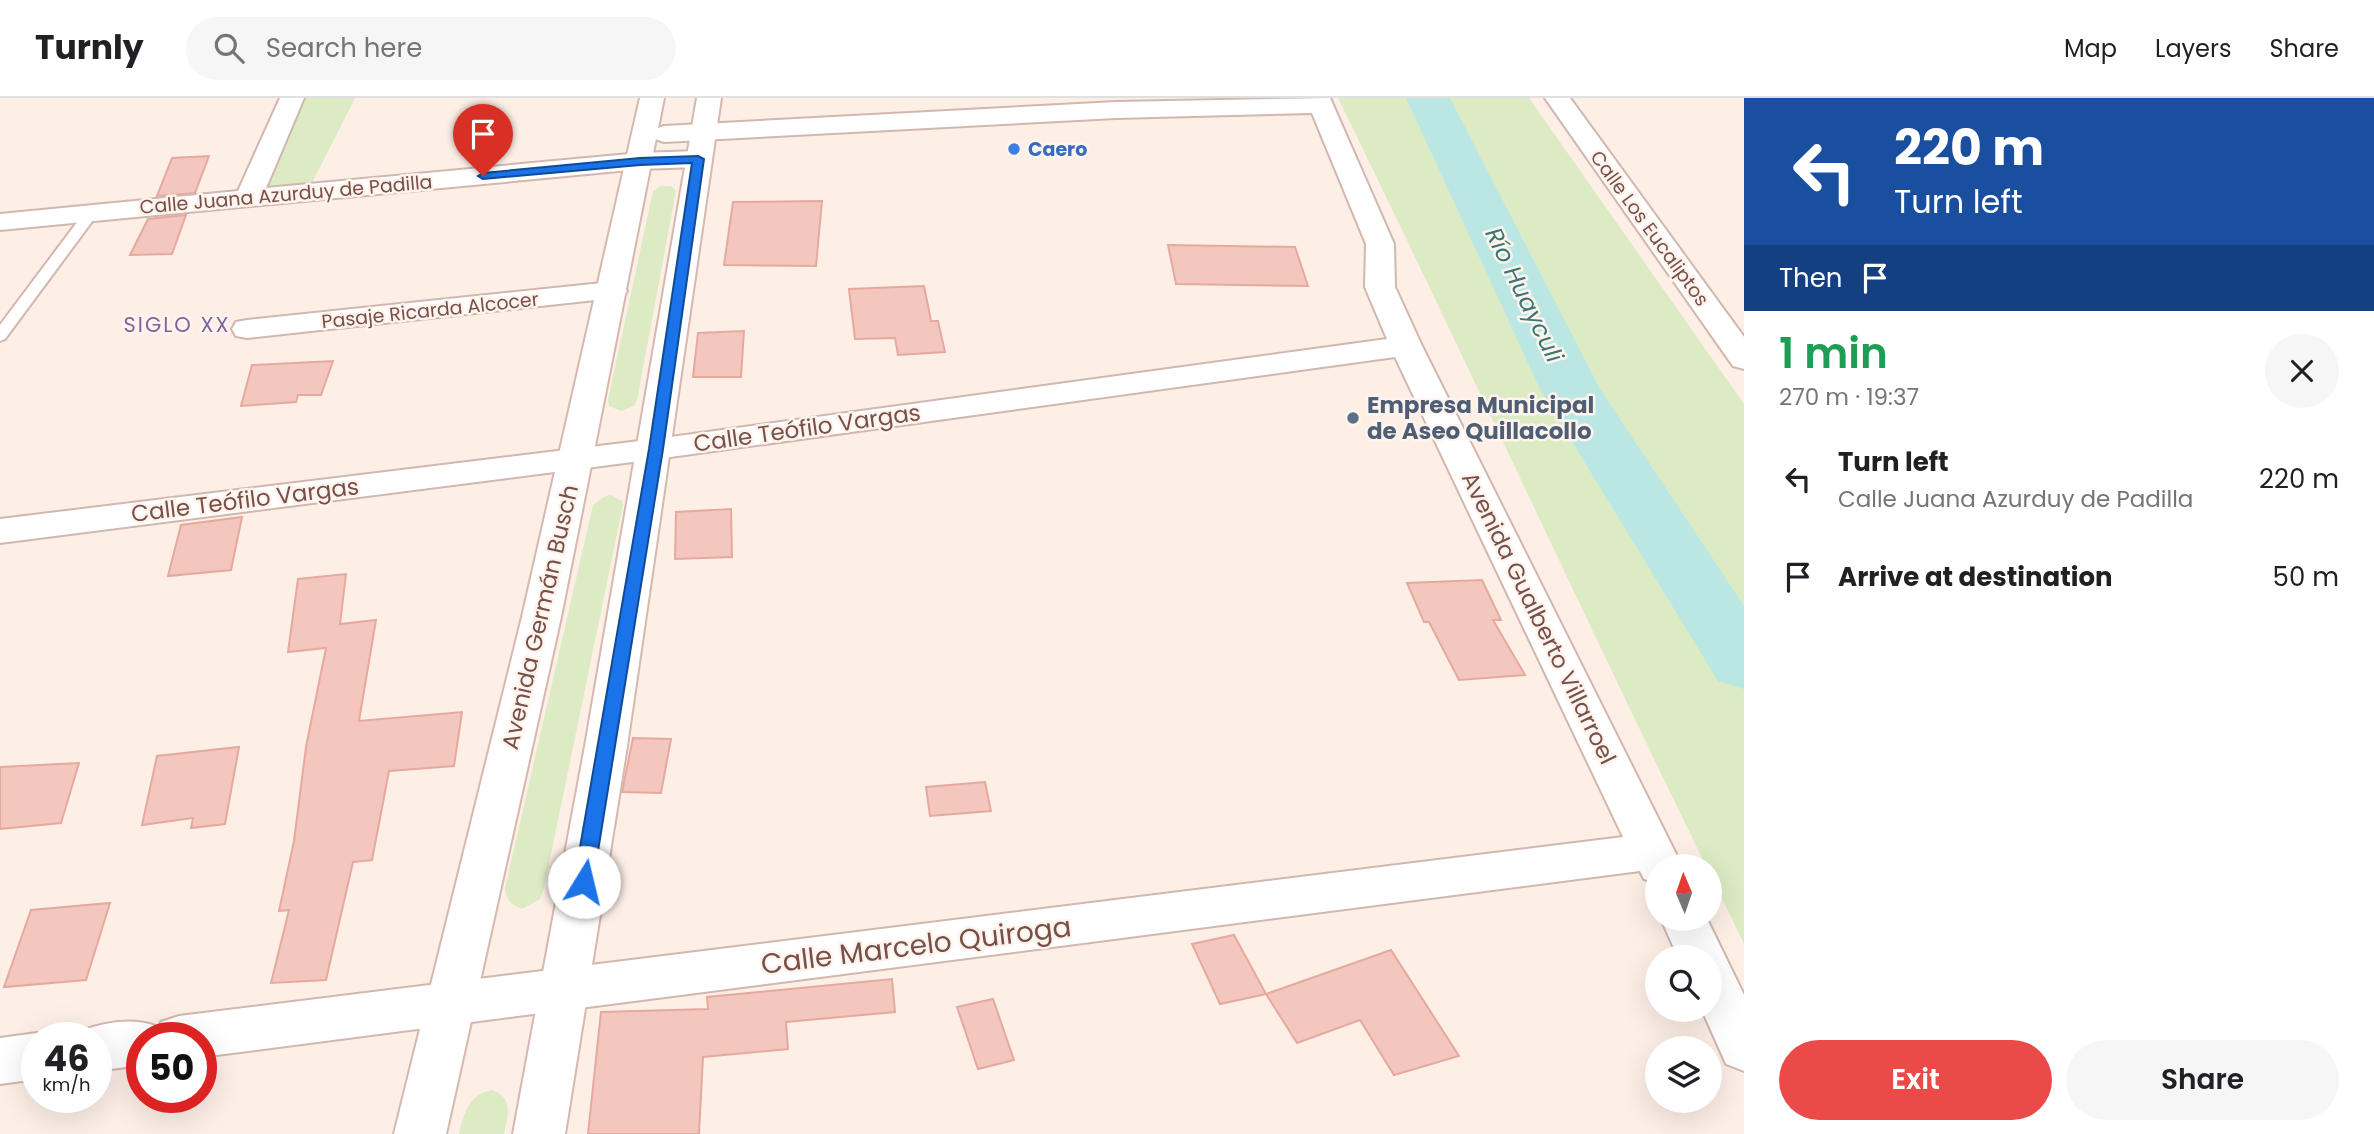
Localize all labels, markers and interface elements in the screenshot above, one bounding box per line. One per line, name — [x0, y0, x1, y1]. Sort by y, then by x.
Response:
search box — [186, 17, 676, 80]
text: Turnly — [35, 24, 144, 71]
icon: search — [210, 29, 248, 67]
text: Search here — [266, 30, 422, 66]
text: Map — [2064, 32, 2117, 65]
text: Layers — [2155, 32, 2231, 65]
text: Share — [2269, 32, 2339, 65]
pin — [453, 104, 513, 176]
text: 220 m — [1894, 114, 2044, 182]
icon: arrive — [464, 115, 502, 153]
icon: left — [1779, 126, 1870, 217]
place label: Caero — [1028, 136, 1087, 163]
marker: Caero — [1006, 141, 1022, 157]
street label: Calle Los Eucaliptos — [1584, 145, 1715, 312]
street label: Calle Juana Azurduy de Padilla — [139, 168, 433, 221]
text: Turn left — [1894, 179, 2023, 224]
water label: Río Huayculi — [1478, 222, 1572, 369]
icon: arrive — [1856, 259, 1894, 297]
text: Then — [1779, 260, 1842, 296]
street label: Pasaje Ricarda Alcocer — [320, 286, 540, 335]
district label: SIGLO XX — [123, 310, 231, 339]
text: 1 min — [1779, 324, 1888, 383]
button: close — [2265, 334, 2339, 408]
text: 270 m · 19:37 — [1779, 381, 1919, 413]
place label: Empresa Municipal de Aseo Quillacollo — [1367, 389, 1594, 447]
street label: Calle Teófilo Vargas — [691, 396, 923, 460]
marker: Empresa Municipal de Aseo Quillacollo — [1345, 410, 1361, 426]
text: Turn left — [1838, 444, 1949, 480]
icon: left — [1779, 460, 1817, 498]
text: 220 m — [2259, 461, 2339, 497]
street label: Avenida Gualberto Villarroel — [1454, 466, 1624, 770]
street label: Calle Teófilo Vargas — [129, 470, 361, 530]
street label: Avenida Germán Busch — [494, 482, 586, 752]
text: Calle Juana Azurduy de Padilla — [1838, 483, 2193, 515]
icon: arrive — [1779, 558, 1817, 596]
text: Arrive at destination — [1838, 559, 2113, 595]
text: 50 m — [2273, 559, 2339, 595]
position arrow — [547, 845, 621, 919]
north arrow — [1645, 854, 1722, 931]
map controls — [1645, 854, 1722, 1113]
street label: Calle Marcelo Quiroga — [759, 907, 1073, 984]
button: search — [1645, 945, 1722, 1022]
speed limit sign: 50 — [126, 1022, 217, 1113]
text: 46 — [44, 1034, 90, 1083]
button: layers — [1645, 1036, 1722, 1113]
button: Exit — [1779, 1040, 2052, 1120]
button: Share — [2066, 1040, 2339, 1120]
text: km/h — [43, 1072, 90, 1097]

